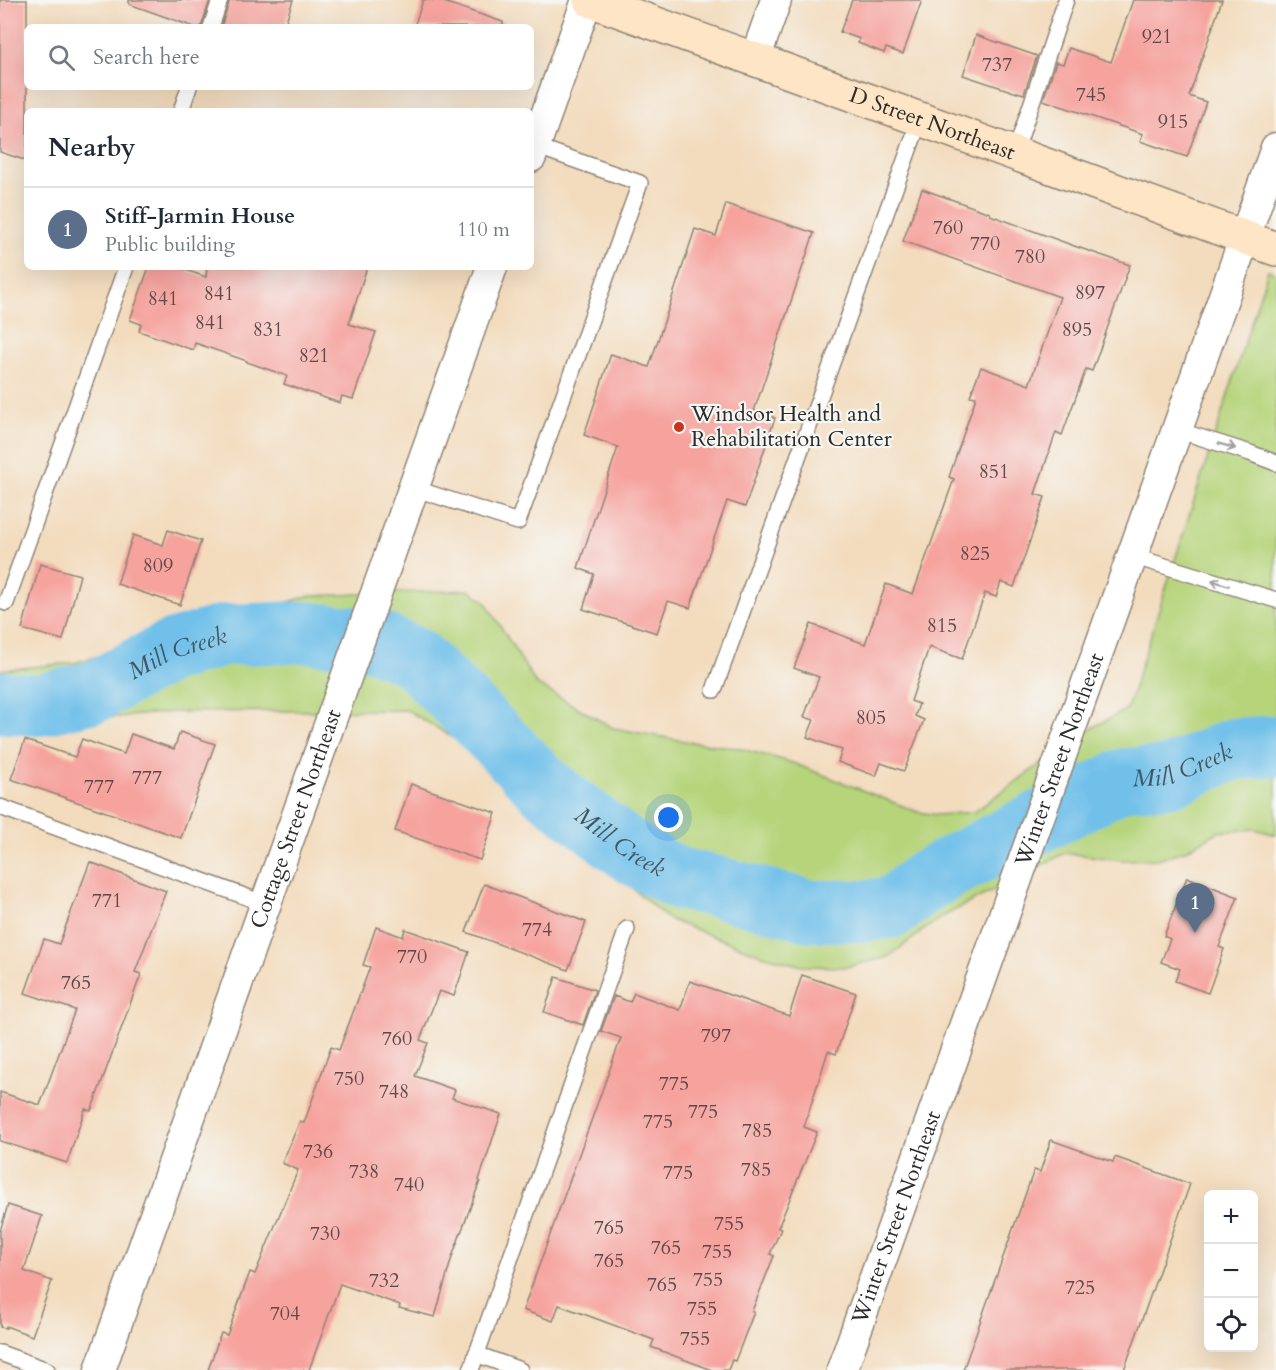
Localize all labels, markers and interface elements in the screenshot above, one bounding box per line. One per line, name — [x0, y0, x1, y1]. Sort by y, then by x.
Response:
house number: 921 — [1142, 23, 1172, 50]
search box — [24, 24, 534, 90]
icon: search — [45, 41, 78, 74]
text: Search here — [93, 42, 200, 72]
house number: 737 — [982, 51, 1012, 78]
street label: D Street Northeast — [845, 80, 1019, 168]
house number: 745 — [1076, 81, 1106, 108]
house number: 915 — [1158, 108, 1188, 135]
text: Nearby — [48, 130, 136, 165]
text: Stiff-Jarmin House — [105, 201, 295, 231]
house number: 760 — [933, 214, 963, 241]
text: 1 — [62, 216, 73, 243]
text: 110 m — [457, 216, 510, 243]
house number: 770 — [970, 230, 1000, 257]
text: Public building — [105, 231, 235, 258]
house number: 780 — [1015, 243, 1045, 270]
house number: 897 — [1075, 279, 1105, 306]
house number: 841 — [204, 280, 234, 307]
house number: 841 — [148, 285, 178, 312]
house number: 841 — [195, 309, 225, 336]
house number: 831 — [253, 316, 283, 343]
house number: 895 — [1062, 316, 1092, 343]
house number: 821 — [299, 342, 329, 369]
place label: Windsor Health and Rehabilitation Center — [690, 399, 893, 454]
marker: Windsor Health and Rehabilitation Center — [672, 420, 686, 434]
one-way arrow — [1217, 441, 1236, 452]
house number: 851 — [979, 458, 1009, 485]
house number: 825 — [960, 540, 990, 567]
house number: 809 — [143, 552, 173, 579]
one-way arrow — [1211, 577, 1230, 588]
house number: 815 — [927, 612, 957, 639]
water label: Mill Creek — [122, 619, 231, 688]
street label: Winter Street Northeast — [1007, 649, 1111, 871]
house number: 805 — [856, 704, 886, 731]
street label: Cottage Street Northeast — [243, 705, 349, 933]
water label: Mill Creek — [1132, 735, 1237, 795]
house number: 777 — [132, 764, 162, 791]
house number: 777 — [84, 773, 114, 800]
water label: Mill Creek — [568, 799, 672, 885]
your location — [654, 803, 683, 832]
pin: 1 — [1176, 884, 1214, 933]
house number: 771 — [92, 887, 122, 914]
house number: 774 — [522, 916, 552, 943]
house number: 770 — [397, 943, 427, 970]
house number: 765 — [61, 969, 91, 996]
house number: 797 — [701, 1022, 731, 1049]
house number: 760 — [382, 1025, 412, 1052]
house number: 750 — [334, 1065, 364, 1092]
house number: 775 — [659, 1070, 689, 1097]
house number: 748 — [379, 1078, 409, 1105]
house number: 775 — [688, 1098, 718, 1125]
street label: Winter Street Northeast — [844, 1107, 948, 1329]
house number: 775 — [643, 1108, 673, 1135]
house number: 785 — [742, 1117, 772, 1144]
house number: 736 — [303, 1138, 333, 1165]
house number: 785 — [741, 1156, 771, 1183]
house number: 738 — [349, 1158, 379, 1185]
house number: 775 — [663, 1159, 693, 1186]
house number: 740 — [394, 1171, 424, 1198]
map controls — [1204, 1190, 1258, 1352]
button: + — [1204, 1190, 1258, 1244]
house number: 755 — [714, 1210, 744, 1237]
house number: 765 — [594, 1214, 624, 1241]
house number: 730 — [310, 1220, 340, 1247]
house number: 765 — [651, 1234, 681, 1261]
house number: 755 — [702, 1238, 732, 1265]
button: − — [1204, 1244, 1258, 1298]
house number: 765 — [594, 1247, 624, 1274]
house number: 755 — [693, 1266, 723, 1293]
house number: 732 — [369, 1267, 399, 1294]
house number: 765 — [647, 1271, 677, 1298]
house number: 725 — [1065, 1274, 1095, 1301]
house number: 755 — [687, 1295, 717, 1322]
button: locate — [1204, 1298, 1258, 1352]
house number: 704 — [270, 1300, 300, 1327]
house number: 755 — [680, 1325, 710, 1352]

